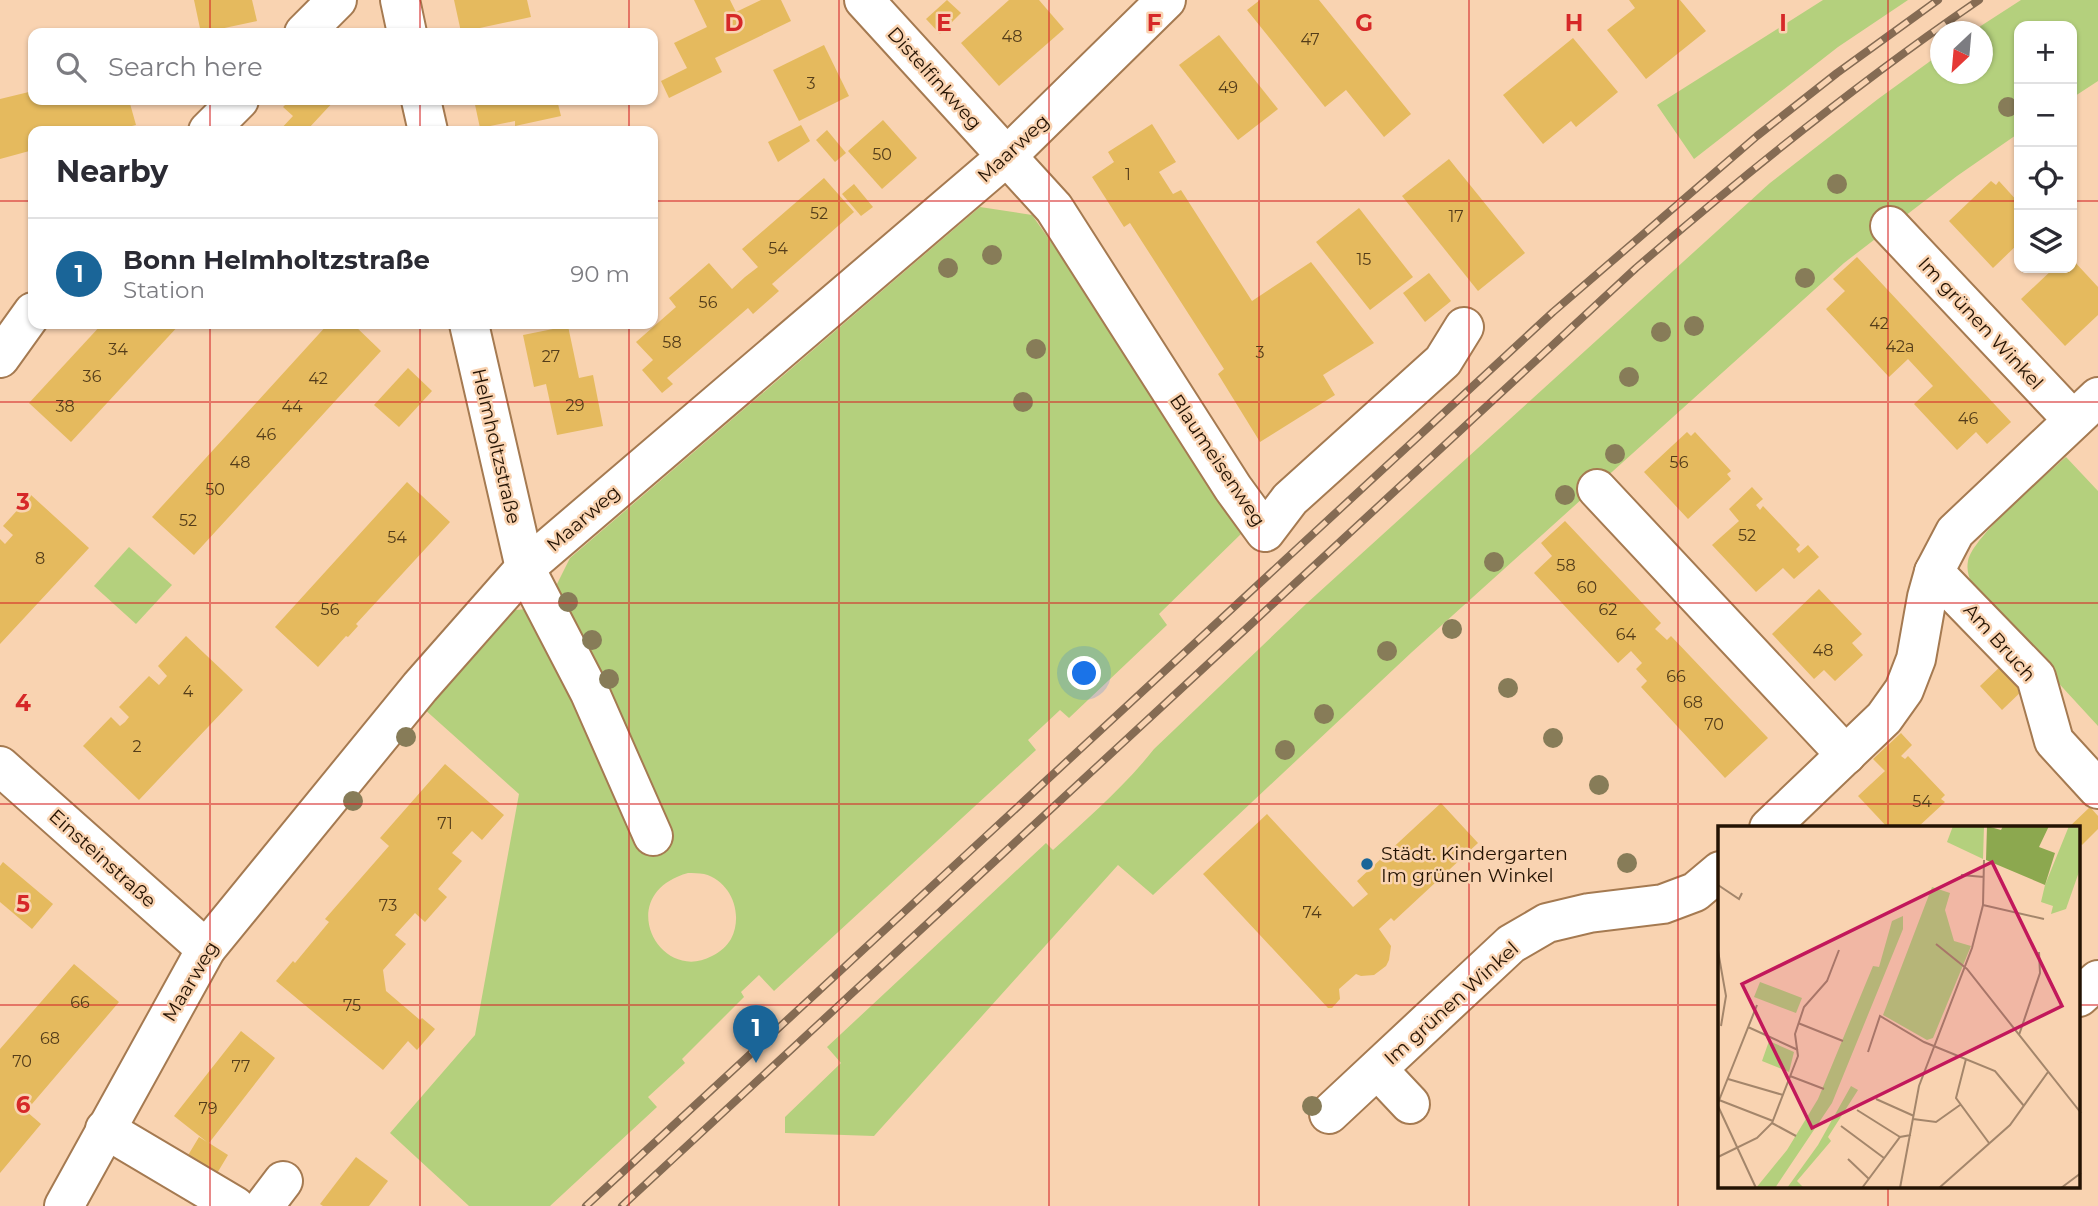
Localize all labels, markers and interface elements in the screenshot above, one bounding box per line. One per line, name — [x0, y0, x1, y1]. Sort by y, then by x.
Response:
text: D — [725, 9, 744, 37]
text: E — [936, 9, 952, 37]
text: F — [1147, 9, 1162, 37]
text: G — [1355, 9, 1373, 37]
text: H — [1565, 9, 1583, 37]
text: I — [1779, 9, 1787, 37]
north arrow — [1930, 21, 1993, 84]
map controls — [2014, 21, 2077, 273]
button: + — [2014, 21, 2077, 84]
street label: Distelfinkweg — [883, 22, 987, 134]
house number: 48 — [1002, 27, 1022, 46]
search box — [28, 28, 658, 105]
house number: 47 — [1300, 30, 1320, 49]
icon: search — [52, 48, 90, 86]
text: Search here — [108, 51, 263, 83]
house number: 3 — [806, 74, 816, 93]
house number: 49 — [1218, 78, 1238, 97]
button: − — [2014, 84, 2077, 147]
street label: Maarweg — [973, 109, 1054, 187]
house number: 50 — [872, 145, 892, 164]
button: locate — [2014, 147, 2077, 210]
text: Nearby — [56, 153, 168, 190]
house number: 1 — [1125, 165, 1131, 184]
house number: 52 — [810, 204, 828, 223]
house number: 17 — [1448, 207, 1464, 226]
button: layers — [2014, 210, 2077, 273]
house number: 54 — [768, 239, 788, 258]
text: Bonn Helmholtzstraße — [123, 244, 430, 276]
house number: 15 — [1357, 250, 1371, 269]
street label: Im grünen Winkel — [1913, 252, 2048, 394]
text: 1 — [74, 260, 84, 288]
text: 90 m — [570, 260, 630, 288]
text: Station — [123, 276, 205, 304]
house number: 56 — [699, 293, 718, 312]
house number: 42 — [1869, 314, 1889, 333]
house number: 58 — [662, 333, 682, 352]
house number: 42a — [1885, 337, 1915, 356]
house number: 34 — [108, 340, 128, 359]
house number: 3 — [1255, 343, 1265, 362]
house number: 27 — [542, 347, 560, 366]
street label: Helmholtzstraße — [467, 366, 526, 526]
house number: 36 — [83, 367, 102, 386]
house number: 42 — [308, 369, 328, 388]
street label: Blaumeisenweg — [1165, 390, 1270, 531]
house number: 29 — [566, 396, 584, 415]
house number: 38 — [55, 397, 75, 416]
house number: 44 — [281, 397, 303, 416]
house number: 46 — [1958, 409, 1978, 428]
house number: 46 — [256, 425, 276, 444]
house number: 48 — [230, 453, 250, 472]
house number: 56 — [1670, 453, 1689, 472]
house number: 50 — [205, 480, 225, 499]
street label: Maarweg — [542, 480, 625, 556]
text: 3 — [15, 488, 30, 516]
house number: 52 — [179, 511, 197, 530]
house number: 52 — [1738, 526, 1756, 545]
house number: 54 — [387, 528, 407, 547]
house number: 8 — [35, 549, 45, 568]
house number: 58 — [1556, 556, 1576, 575]
house number: 60 — [1577, 578, 1597, 597]
street label: Am Bruch — [1959, 599, 2041, 686]
house number: 56 — [321, 600, 340, 619]
house number: 62 — [1599, 600, 1617, 619]
house number: 64 — [1616, 625, 1637, 644]
house number: 48 — [1813, 641, 1833, 660]
your location — [1067, 656, 1101, 690]
house number: 66 — [1666, 667, 1686, 686]
house number: 4 — [183, 682, 194, 701]
text: 4 — [15, 689, 31, 717]
house number: 68 — [1683, 693, 1703, 712]
house number: 70 — [1704, 715, 1724, 734]
house number: 2 — [132, 737, 142, 756]
house number: 54 — [1912, 792, 1932, 811]
street label: Einsteinstraße — [44, 804, 161, 912]
house number: 71 — [437, 814, 453, 833]
inset map — [1718, 826, 2080, 1188]
place label: Städt. Kindergarten Im grünen Winkel — [1381, 842, 1568, 887]
marker: Städt. Kindergarten Im grünen Winkel — [1359, 856, 1375, 872]
text: 5 — [16, 890, 30, 918]
house number: 73 — [379, 896, 397, 915]
house number: 74 — [1303, 903, 1322, 922]
street label: Maarweg — [158, 937, 223, 1025]
street label: Im grünen Winkel — [1379, 937, 1523, 1070]
house number: 66 — [70, 993, 90, 1012]
house number: 75 — [343, 996, 361, 1015]
pin: 1 — [733, 1005, 779, 1063]
house number: 68 — [40, 1029, 60, 1048]
house number: 70 — [12, 1052, 32, 1071]
house number: 77 — [232, 1057, 250, 1076]
text: 6 — [16, 1091, 31, 1119]
house number: 79 — [198, 1099, 218, 1118]

